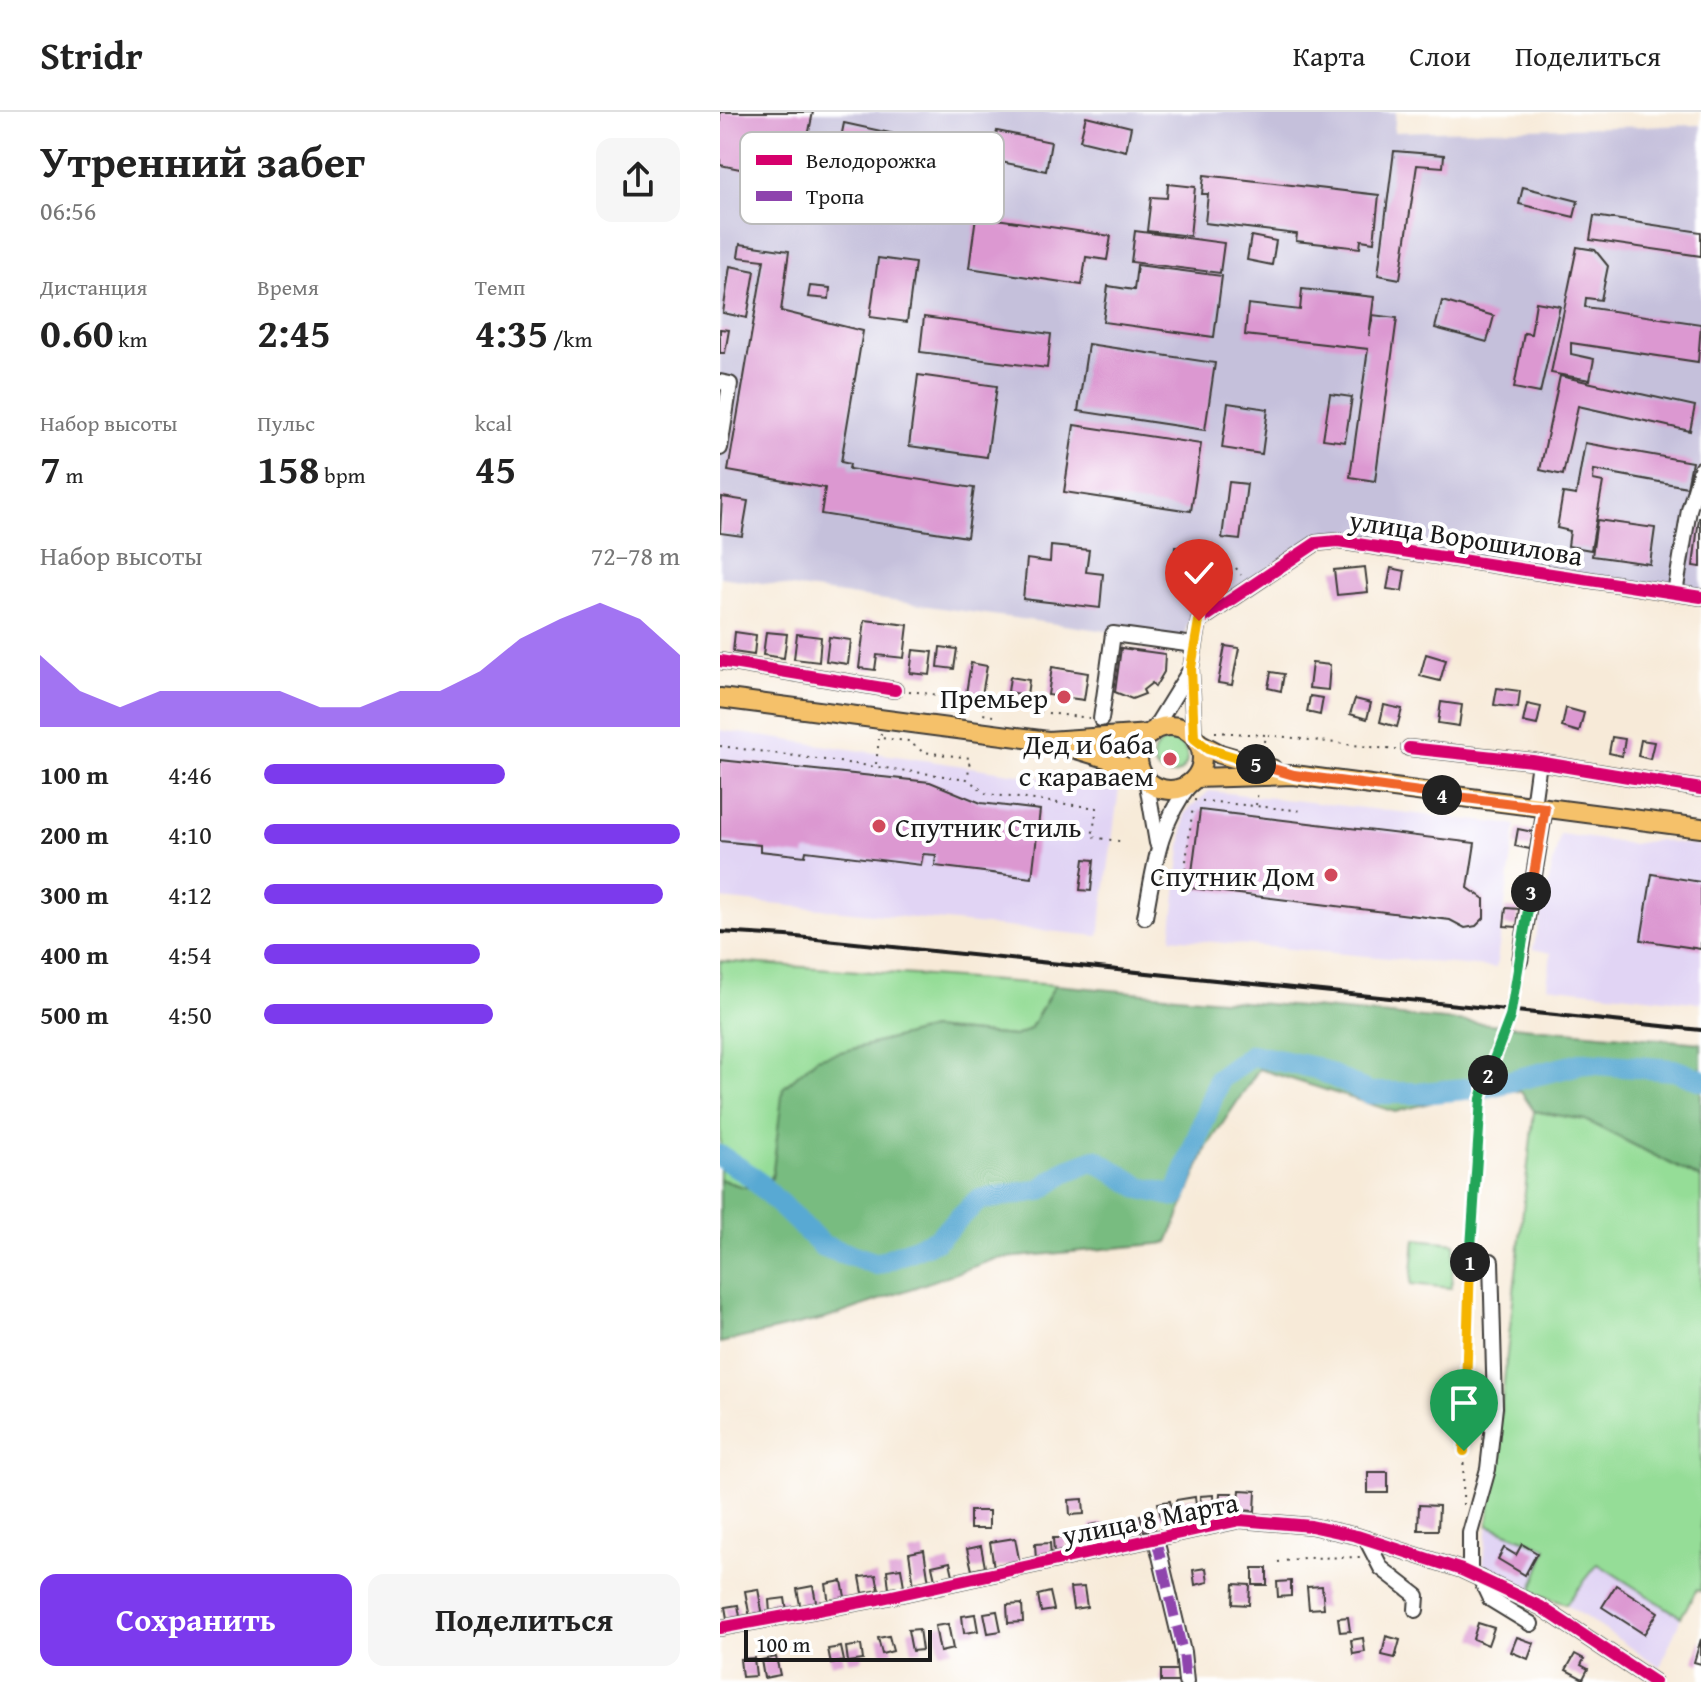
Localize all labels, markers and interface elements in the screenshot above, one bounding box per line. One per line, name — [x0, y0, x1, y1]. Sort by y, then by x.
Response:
text: Stridr — [40, 27, 143, 83]
text: Карта — [1293, 35, 1365, 76]
text: Слои — [1409, 35, 1471, 76]
text: Поделиться — [1515, 35, 1661, 76]
text: Утренний забег — [40, 129, 365, 193]
legend — [740, 132, 1004, 224]
button: share — [596, 138, 680, 222]
text: Велодорожка — [806, 144, 937, 176]
text: Тропа — [806, 180, 865, 212]
text: 06:56 — [40, 191, 96, 230]
text: Дистанция — [40, 271, 148, 303]
text: Время — [257, 271, 319, 303]
text: Темп — [475, 271, 525, 303]
text: 0.60 — [40, 303, 113, 362]
text: 2:45 — [257, 303, 331, 362]
text: 4:35 — [475, 303, 548, 362]
text: km — [113, 323, 147, 355]
text: /km — [548, 323, 593, 355]
text: Набор высоты — [40, 407, 177, 439]
text: Пульс — [257, 407, 315, 439]
text: kcal — [475, 407, 512, 439]
text: 7 — [40, 439, 61, 498]
text: 158 — [257, 439, 320, 498]
text: 45 — [475, 439, 516, 498]
text: m — [61, 459, 84, 491]
text: bpm — [320, 459, 366, 491]
street label: улица Ворошилова — [1345, 498, 1586, 576]
text: Набор высоты — [40, 536, 202, 575]
text: 72–78 m — [591, 536, 680, 575]
pin — [1165, 539, 1233, 621]
icon: check — [1177, 551, 1221, 595]
place label: Премьер — [940, 677, 1048, 718]
marker: Премьер — [1055, 688, 1073, 706]
place label: Дед и баба с караваем — [1019, 723, 1155, 796]
pin: 5 — [1236, 744, 1276, 784]
text: 5 — [1250, 748, 1262, 780]
marker: Дед и баба с караваем — [1161, 750, 1179, 768]
text: 100 m — [40, 755, 108, 794]
text: 4:46 — [168, 755, 212, 794]
pin: 4 — [1422, 775, 1462, 815]
text: 4 — [1436, 779, 1448, 811]
place label: Спутник Стиль — [895, 806, 1082, 847]
text: 200 m — [40, 815, 108, 854]
text: 4:10 — [168, 815, 212, 854]
marker: Спутник Стиль — [870, 817, 888, 835]
place label: Спутник Дом — [1150, 855, 1315, 896]
marker: Спутник Дом — [1322, 866, 1340, 884]
pin: 3 — [1511, 872, 1551, 912]
text: 300 m — [40, 875, 108, 914]
text: 4:12 — [168, 875, 212, 914]
text: 3 — [1525, 876, 1537, 908]
text: 400 m — [40, 935, 108, 974]
text: 4:54 — [168, 935, 212, 974]
text: 500 m — [40, 995, 108, 1034]
text: 4:50 — [168, 995, 212, 1034]
pin: 2 — [1468, 1055, 1508, 1095]
text: 2 — [1482, 1059, 1494, 1091]
pin: 1 — [1450, 1242, 1490, 1282]
text: 1 — [1464, 1246, 1476, 1278]
pin — [1430, 1369, 1498, 1451]
icon: arrive — [1442, 1381, 1486, 1425]
street label: улица 8 Марта — [1057, 1481, 1242, 1555]
button: Сохранить — [40, 1574, 352, 1666]
button: Поделиться — [368, 1574, 680, 1666]
scale bar — [744, 1626, 932, 1662]
text: 100 m — [756, 1628, 811, 1660]

